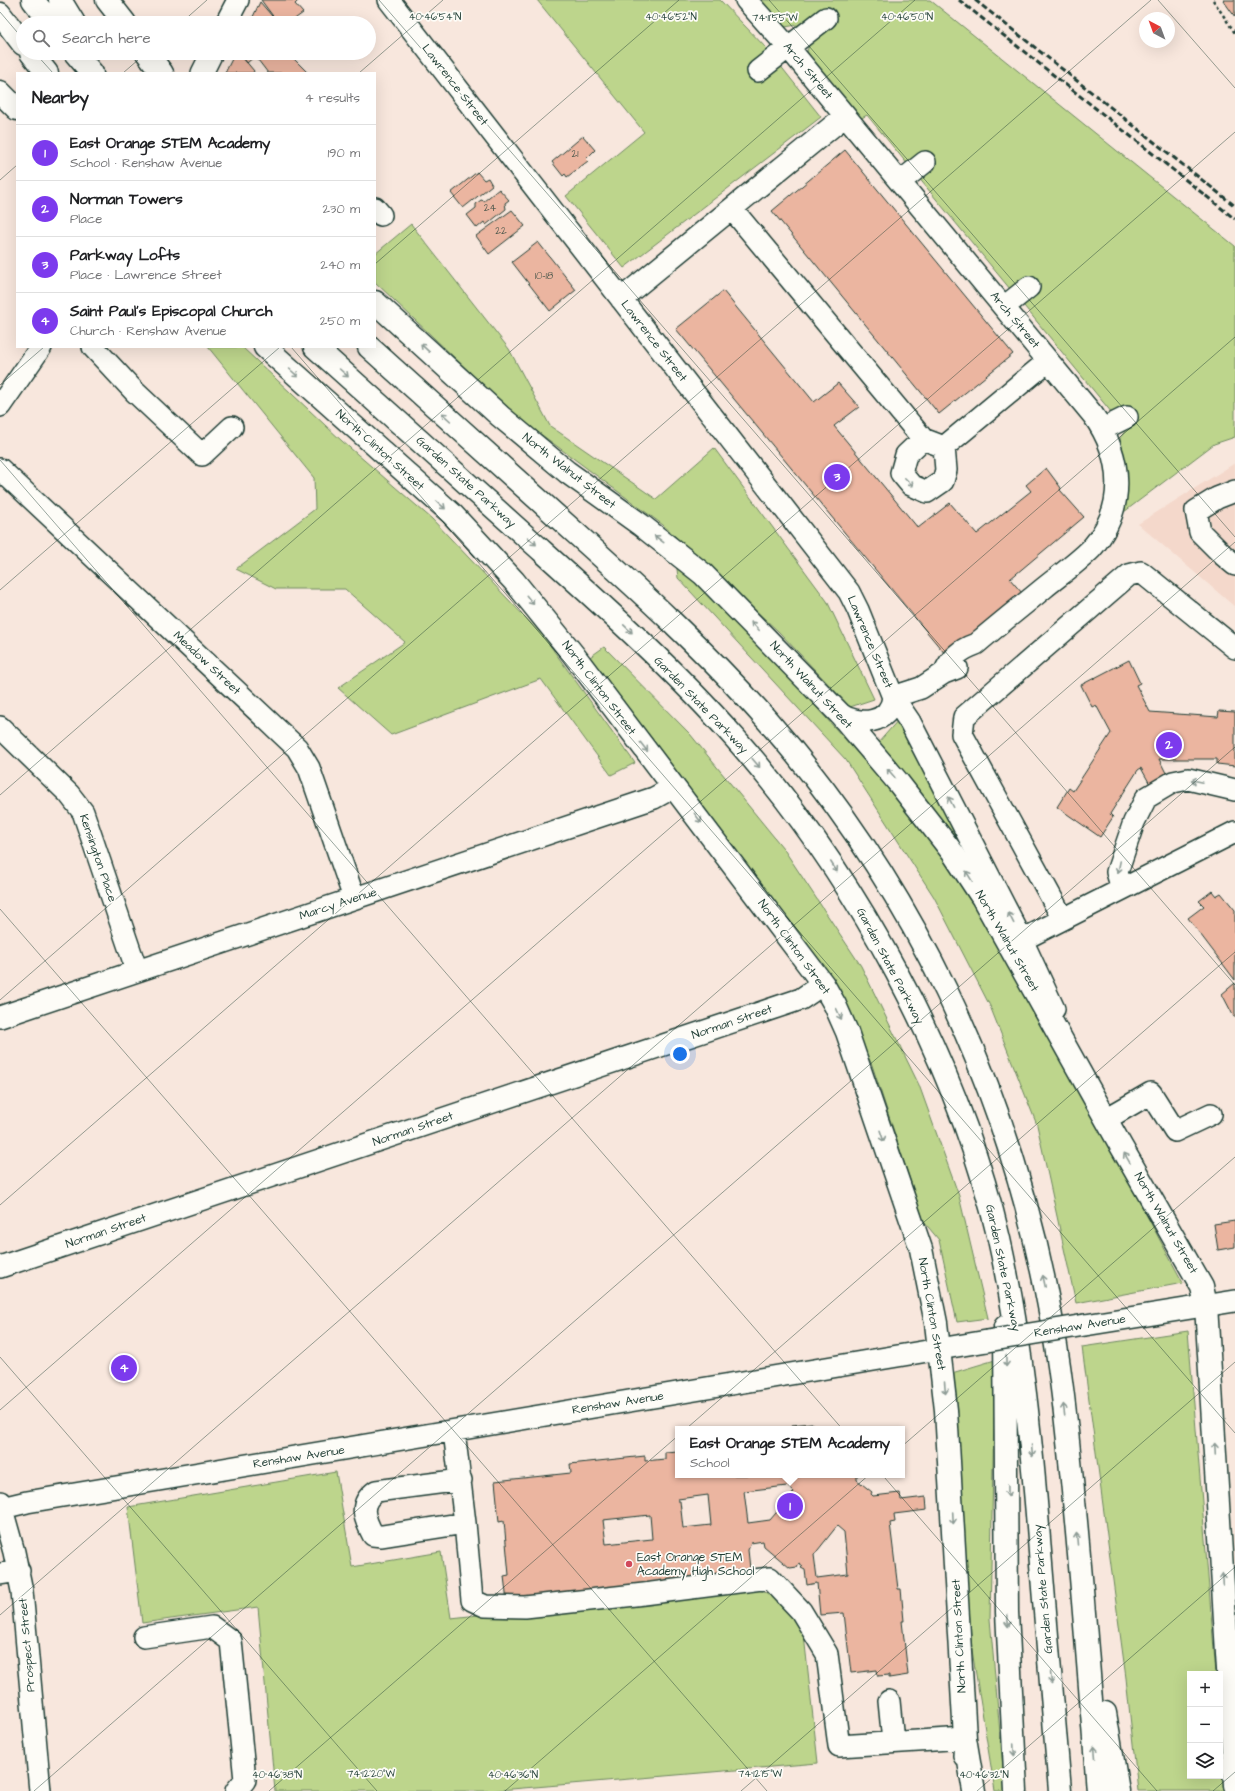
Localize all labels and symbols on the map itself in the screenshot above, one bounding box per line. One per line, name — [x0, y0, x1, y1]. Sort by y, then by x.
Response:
text: 40°46'54"N — [409, 10, 461, 24]
text: 40°46'52"N — [645, 10, 697, 24]
text: 40°46'50"N — [881, 10, 933, 24]
text: 74°11'55"W — [752, 11, 798, 25]
north arrow — [1139, 12, 1175, 48]
street label: Arch Street — [779, 39, 837, 103]
street label: Lawrence Street — [418, 41, 492, 129]
house number: 21 — [571, 147, 579, 161]
house number: 24 — [484, 201, 496, 215]
house number: 22 — [495, 224, 507, 238]
house number: 10-18 — [535, 269, 554, 283]
street label: Arch Street — [986, 288, 1044, 352]
street label: Lawrence Street — [617, 297, 691, 385]
one-way arrow — [420, 343, 430, 353]
one-way arrow — [289, 368, 299, 378]
one-way arrow — [338, 368, 348, 377]
street label: North Clinton Street — [332, 406, 428, 495]
one-way arrow — [441, 412, 452, 421]
street label: North Walnut Street — [519, 429, 619, 513]
street label: Garden State Parkway — [412, 432, 520, 533]
pin: 3 — [824, 462, 850, 492]
one-way arrow — [904, 477, 914, 486]
one-way arrow — [436, 500, 446, 509]
one-way arrow — [654, 534, 665, 543]
one-way arrow — [526, 537, 537, 546]
street label: Lawrence Street — [843, 593, 897, 691]
one-way arrow — [526, 594, 535, 605]
one-way arrow — [750, 621, 760, 631]
one-way arrow — [622, 624, 632, 633]
street label: Meadow Street — [169, 627, 245, 699]
street label: North Clinton Street — [558, 637, 640, 739]
street label: North Walnut Street — [766, 637, 856, 733]
street label: Garden State Parkway — [649, 653, 752, 758]
pin: 2 — [1156, 730, 1182, 760]
one-way arrow — [639, 742, 648, 753]
one-way arrow — [752, 758, 761, 769]
one-way arrow — [886, 768, 895, 778]
one-way arrow — [1191, 777, 1204, 785]
one-way arrow — [947, 797, 955, 809]
street label: Kensington Place — [74, 812, 121, 905]
one-way arrow — [693, 812, 702, 823]
one-way arrow — [1114, 860, 1122, 873]
one-way arrow — [830, 861, 838, 872]
one-way arrow — [965, 871, 973, 882]
street label: Marcy Avenue — [297, 883, 380, 925]
street label: North Walnut Street — [971, 887, 1043, 995]
street label: North Clinton Street — [754, 896, 834, 998]
street label: Garden State Parkway — [851, 905, 928, 1028]
one-way arrow — [1006, 912, 1014, 924]
street label: Norman Street — [689, 1000, 775, 1044]
one-way arrow — [836, 1007, 844, 1019]
your location — [670, 1044, 690, 1064]
street label: Norman Street — [370, 1107, 456, 1151]
one-way arrow — [879, 1130, 887, 1142]
one-way arrow — [1123, 1152, 1131, 1164]
street label: North Walnut Street — [1130, 1169, 1202, 1277]
street label: Garden State Parkway — [980, 1203, 1025, 1334]
street label: Norman Street — [63, 1209, 149, 1253]
street label: North Clinton Street — [914, 1256, 950, 1372]
one-way arrow — [1040, 1275, 1048, 1288]
street label: Renshaw Avenue — [1033, 1310, 1128, 1342]
pin: 4 — [111, 1353, 137, 1383]
one-way arrow — [1002, 1354, 1010, 1367]
one-way arrow — [941, 1381, 948, 1394]
street label: Renshaw Avenue — [571, 1387, 666, 1419]
one-way arrow — [1061, 1403, 1068, 1416]
street label: Renshaw Avenue — [252, 1441, 347, 1473]
one-way arrow — [1211, 1443, 1218, 1456]
one-way arrow — [1028, 1444, 1036, 1457]
one-way arrow — [1004, 1484, 1012, 1497]
pin: 1 — [777, 1491, 803, 1521]
one-way arrow — [949, 1511, 956, 1524]
street label: Garden State Parkway — [1029, 1523, 1058, 1654]
one-way arrow — [1074, 1533, 1081, 1546]
place label: East Orange STEM Academy High School — [637, 1549, 755, 1581]
marker: East Orange STEM Academy High School — [624, 1559, 634, 1569]
one-way arrow — [1219, 1573, 1226, 1586]
street label: North Clinton Street — [948, 1578, 970, 1693]
street label: Prospect Street — [14, 1597, 40, 1693]
one-way arrow — [1004, 1614, 1011, 1627]
one-way arrow — [1047, 1671, 1054, 1684]
one-way arrow — [1010, 1743, 1017, 1756]
one-way arrow — [1091, 1746, 1099, 1759]
text: 74°12'20"W — [347, 1767, 395, 1781]
text: 74°12'15"W — [738, 1767, 783, 1781]
text: 40°46'38"N — [252, 1768, 302, 1782]
text: 40°46'36"N — [488, 1768, 538, 1782]
text: 40°46'32"N — [959, 1768, 1009, 1782]

